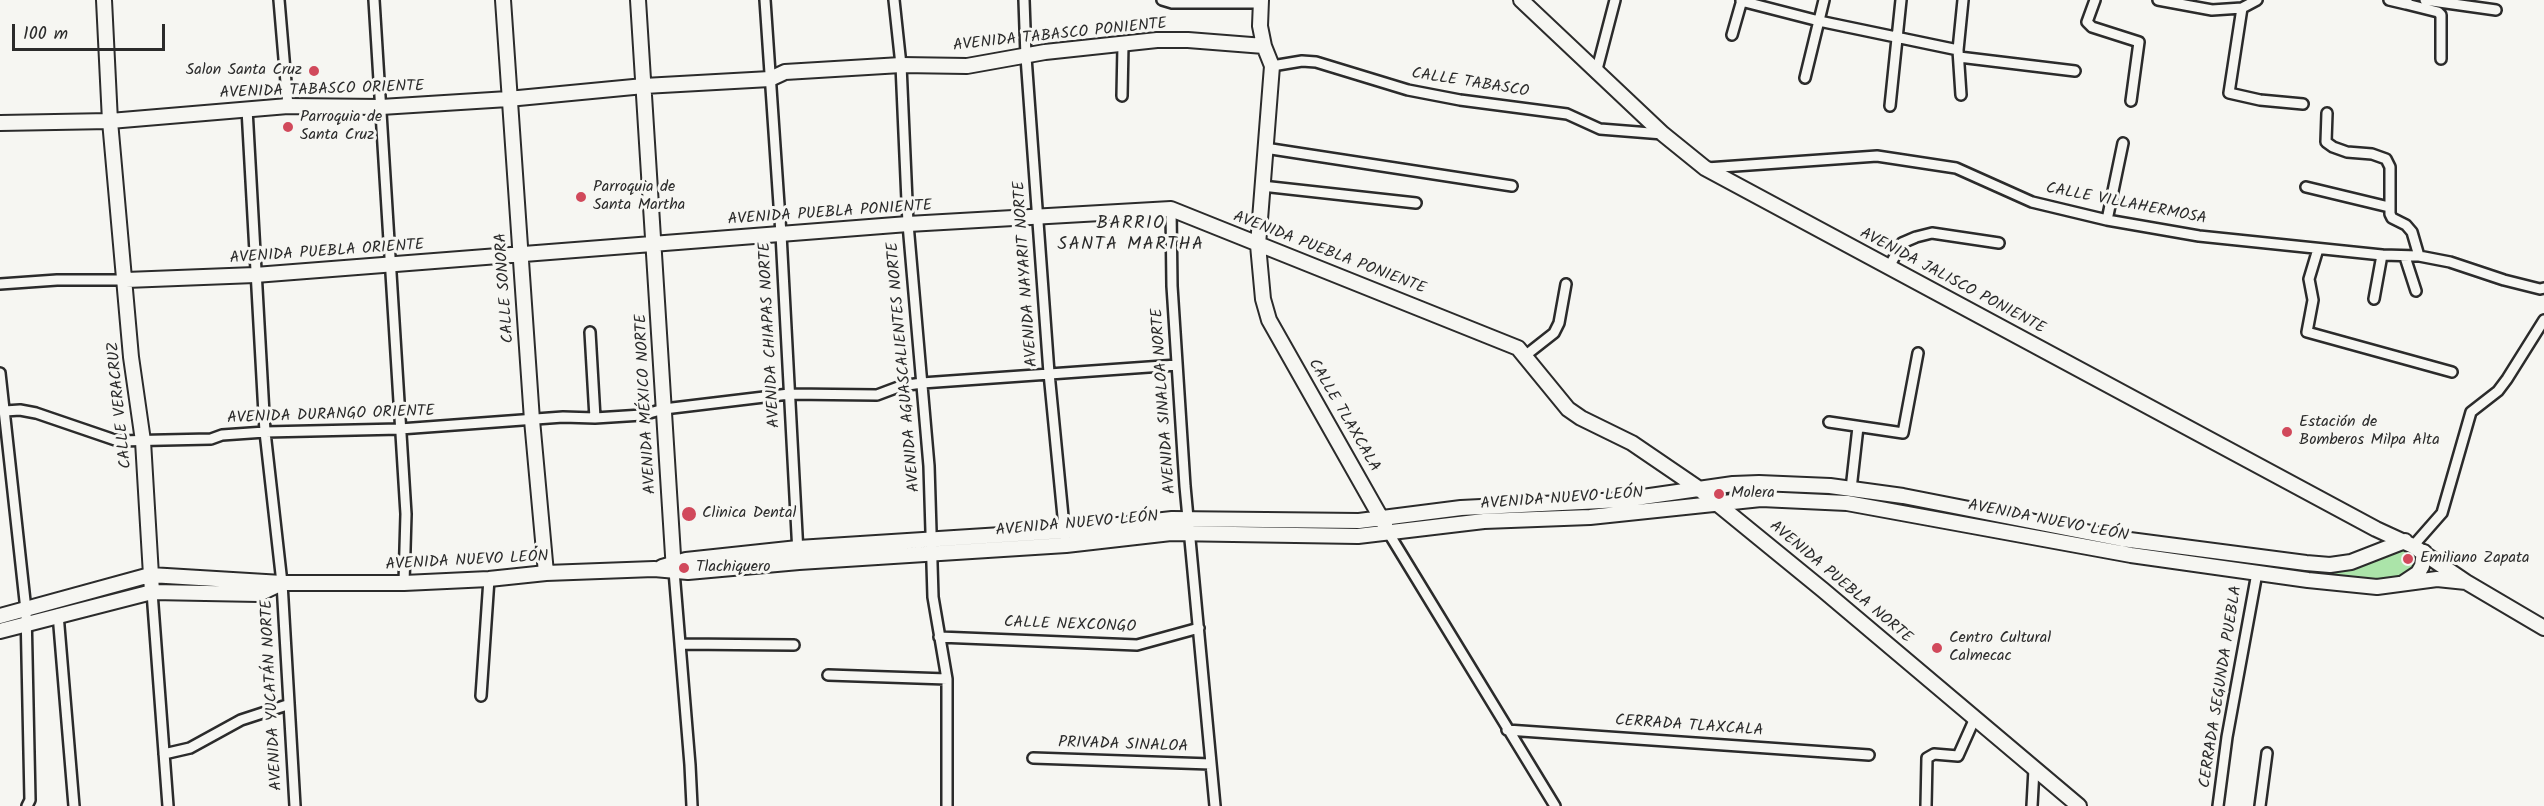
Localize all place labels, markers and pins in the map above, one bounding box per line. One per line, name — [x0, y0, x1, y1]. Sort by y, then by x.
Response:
place label: Salon Santa Cruz — [186, 61, 302, 81]
marker: Salon Santa Cruz — [307, 64, 321, 78]
place label: Parroquia de Santa Cruz — [300, 108, 382, 146]
marker: Parroquia de Santa Cruz — [281, 120, 295, 134]
place label: Parroquia de Santa Martha — [593, 178, 685, 216]
marker: Parroquia de Santa Martha — [574, 190, 588, 204]
place label: Estación de Bomberos Milpa Alta — [2299, 413, 2440, 451]
marker: Estación de Bomberos Milpa Alta — [2280, 425, 2294, 439]
place label: Molera — [1731, 484, 1775, 504]
marker: Molera — [1712, 487, 1726, 501]
place label: Clinica Dental — [702, 504, 796, 524]
marker: Clinica Dental — [680, 505, 698, 523]
place label: Emiliano Zapata — [2420, 549, 2530, 569]
marker: Emiliano Zapata — [2401, 552, 2415, 566]
place label: Tlachiquero — [696, 558, 771, 578]
marker: Tlachiquero — [677, 561, 691, 575]
place label: Centro Cultural Calmecac — [1949, 629, 2051, 667]
marker: Centro Cultural Calmecac — [1930, 641, 1944, 655]

